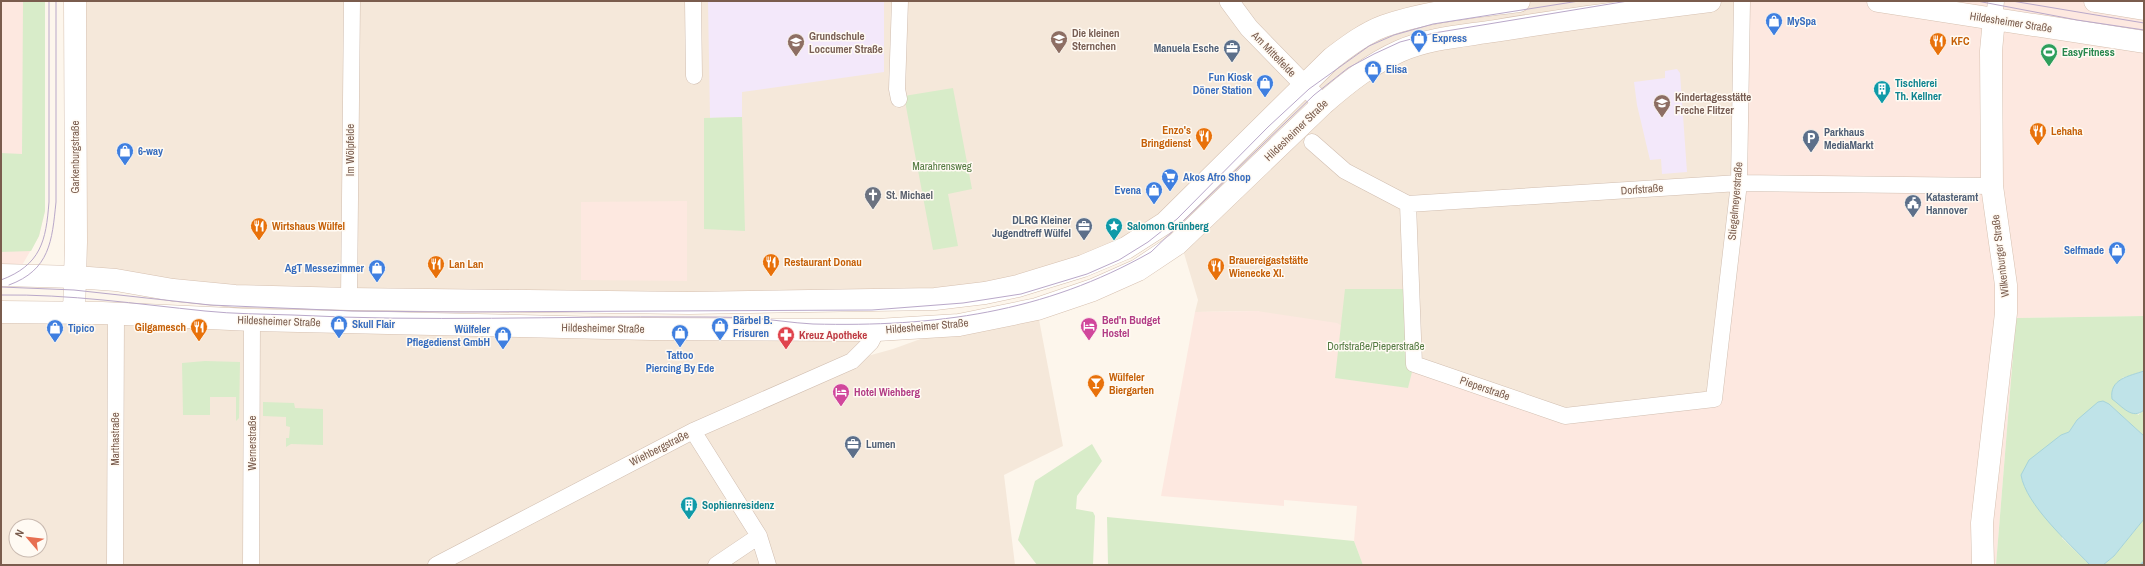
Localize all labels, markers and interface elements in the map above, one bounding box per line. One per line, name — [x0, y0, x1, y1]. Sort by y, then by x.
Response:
street label: Hildesheimer Straße — [1969, 9, 2053, 35]
shop icon: MySpa — [1764, 11, 1784, 36]
place label: MySpa — [1787, 14, 1816, 28]
place label: Die kleinen Sternchen — [1072, 26, 1120, 53]
street label: Am Mittelfelde — [1248, 28, 1299, 80]
shop icon: Express — [1409, 28, 1429, 53]
place label: Grundschule Loccumer Straße — [809, 29, 883, 56]
school or university icon: Die kleinen Sternchen — [1049, 29, 1069, 54]
place label: Express — [1432, 31, 1467, 45]
restaurant icon: KFC — [1928, 31, 1948, 56]
school or university icon: Grundschule Loccumer Straße — [786, 32, 806, 57]
place label: KFC — [1951, 34, 1970, 48]
office icon: Manuela Esche — [1222, 38, 1242, 63]
place label: Manuela Esche — [1154, 41, 1219, 55]
sports icon: EasyFitness — [2039, 42, 2059, 67]
place label: EasyFitness — [2062, 45, 2115, 59]
shop icon: Elisa — [1363, 59, 1383, 84]
place label: Elisa — [1386, 62, 1407, 76]
place label: Fun Kiosk Döner Station — [1193, 70, 1253, 97]
shop icon: Fun Kiosk Döner Station — [1255, 73, 1275, 98]
place label: Tischlerei Th. Kellner — [1895, 76, 1942, 103]
building icon: Tischlerei Th. Kellner — [1872, 79, 1892, 104]
place label: Kindertagesstätte Freche Flitzer — [1675, 90, 1751, 117]
school or university icon: Kindertagesstätte Freche Flitzer — [1652, 93, 1672, 118]
street label: Hildesheimer Straße — [1261, 96, 1331, 164]
street label: Garkenburgstraße — [68, 120, 82, 194]
restaurant icon: Lehaha — [2028, 121, 2048, 146]
place label: Enzo's Bringdienst — [1141, 123, 1191, 150]
street label: Im Wölpfelde — [343, 124, 357, 176]
place label: Lehaha — [2051, 124, 2083, 138]
place label: Parkhaus MediaMarkt — [1824, 125, 1874, 152]
restaurant icon: Enzo's Bringdienst — [1194, 126, 1214, 151]
parking icon: Parkhaus MediaMarkt — [1801, 128, 1821, 153]
shop icon: 6-way — [115, 141, 135, 166]
place label: 6-way — [138, 144, 163, 158]
park label: Marahrensweg — [912, 159, 972, 173]
street label: Stiegelmeyerstraße — [1725, 161, 1745, 241]
supermarket icon: Akos Afro Shop — [1160, 167, 1180, 192]
place label: Akos Afro Shop — [1183, 170, 1251, 184]
shop icon: Evena — [1144, 180, 1164, 205]
street label: Dorfstraße — [1620, 181, 1664, 197]
place label: Evena — [1114, 183, 1141, 197]
church icon: St. Michael — [863, 185, 883, 210]
place label: St. Michael — [886, 188, 933, 202]
place label: Katasteramt Hannover — [1926, 190, 1978, 217]
public building icon: Katasteramt Hannover — [1903, 193, 1923, 218]
place label: DLRG Kleiner Jugendtreff Wülfel — [992, 213, 1071, 240]
street label: Wilkenburger Straße — [1988, 214, 2012, 298]
restaurant icon: Wirtshaus Wülfel — [249, 216, 269, 241]
office icon: DLRG Kleiner Jugendtreff Wülfel — [1074, 216, 1094, 241]
place icon: Salomon Grünberg — [1104, 216, 1124, 241]
place label: Wirtshaus Wülfel — [272, 219, 345, 233]
place label: Salomon Grünberg — [1127, 219, 1209, 233]
shop icon: Selfmade — [2107, 240, 2127, 265]
place label: Selfmade — [2064, 243, 2104, 257]
restaurant icon: Restaurant Donau — [761, 252, 781, 277]
place label: Brauereigaststätte Wienecke XI. — [1229, 253, 1308, 280]
restaurant icon: Lan Lan — [426, 254, 446, 279]
place label: Restaurant Donau — [784, 255, 862, 269]
restaurant icon: Brauereigaststätte Wienecke XI. — [1206, 256, 1226, 281]
place label: Lan Lan — [449, 257, 484, 271]
shop icon: AgT Messezimmer — [367, 258, 387, 283]
place label: AgT Messezimmer — [285, 261, 364, 275]
street label: Hildesheimer Straße — [237, 313, 321, 329]
place label: Bärbel B. Frisuren — [733, 313, 773, 340]
place label: Bed'n Budget Hostel — [1102, 313, 1160, 340]
shop icon: Skull Flair — [329, 314, 349, 339]
street label: Hildesheimer Straße — [885, 315, 969, 337]
shop icon: Bärbel B. Frisuren — [710, 316, 730, 341]
hotel icon: Bed'n Budget Hostel — [1079, 316, 1099, 341]
restaurant icon: Gilgamesch — [189, 317, 209, 342]
place label: Skull Flair — [352, 317, 396, 331]
shop icon: Tipico — [45, 318, 65, 343]
place label: Gilgamesch — [135, 320, 186, 334]
street label: Hildesheimer Straße — [561, 320, 645, 336]
place label: Tipico — [68, 321, 95, 335]
place label: Wülfeler Pflegedienst GmbH — [407, 322, 490, 349]
shop icon: Tattoo Piercing By Ede — [670, 323, 690, 348]
shop icon: Wülfeler Pflegedienst GmbH — [493, 325, 513, 350]
pharmacy icon: Kreuz Apotheke — [776, 325, 796, 350]
place label: Kreuz Apotheke — [799, 328, 867, 342]
park label: Dorfstraße/Pieperstraße — [1327, 339, 1425, 353]
place label: Tattoo Piercing By Ede — [646, 348, 714, 375]
place label: Wülfeler Biergarten — [1109, 370, 1154, 397]
bar icon: Wülfeler Biergarten — [1086, 373, 1106, 398]
street label: Pieperstraße — [1458, 373, 1512, 403]
hotel icon: Hotel Wiehberg — [831, 382, 851, 407]
place label: Hotel Wiehberg — [854, 385, 921, 399]
street label: Marthastraße — [108, 412, 122, 466]
street label: Wernerstraße — [245, 416, 259, 470]
street label: Wiehbergstraße — [627, 427, 691, 469]
office icon: Lumen — [843, 434, 863, 459]
place label: Lumen — [866, 437, 896, 451]
building icon: Sophienresidenz — [679, 495, 699, 520]
place label: Sophienresidenz — [702, 498, 775, 512]
north arrow — [8, 518, 48, 558]
text: N — [11, 527, 27, 539]

